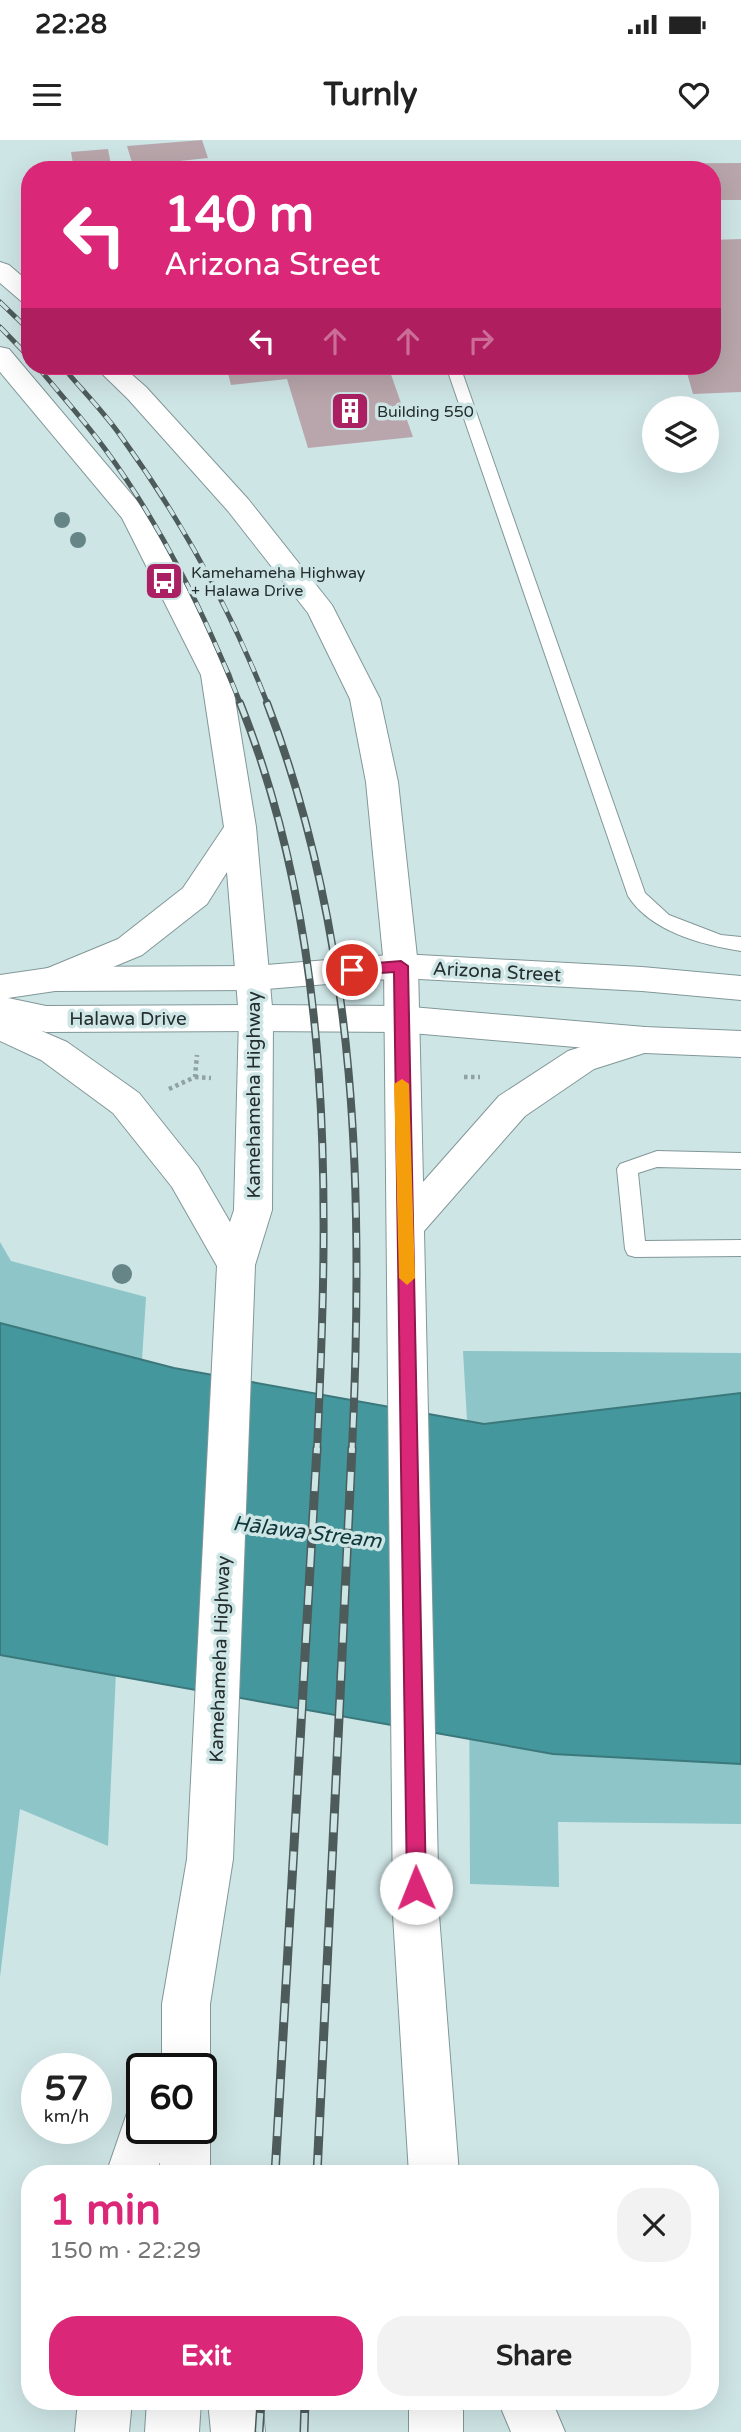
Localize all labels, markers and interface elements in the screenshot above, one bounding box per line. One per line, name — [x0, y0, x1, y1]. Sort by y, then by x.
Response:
text: 22:28 — [35, 9, 107, 40]
icon: menu — [28, 76, 66, 114]
text: Turnly — [324, 76, 417, 114]
icon: heart — [675, 76, 713, 114]
text: 140 m — [164, 186, 314, 245]
icon: left — [49, 189, 140, 280]
text: Arizona Street — [164, 246, 381, 284]
icon: left — [243, 322, 281, 360]
icon: ahead — [316, 322, 354, 360]
icon: ahead — [389, 322, 427, 360]
icon: right — [462, 322, 500, 360]
building icon: Building 550 — [329, 390, 371, 432]
map controls — [642, 396, 719, 473]
button: layers — [642, 396, 719, 473]
place label: Building 550 — [377, 402, 474, 422]
bus stop icon: Kamehameha Highway + Halawa Drive — [143, 560, 185, 602]
place label: Kamehameha Highway + Halawa Drive — [191, 563, 366, 601]
pin — [322, 940, 382, 1000]
icon: arrive — [333, 951, 371, 989]
street label: Arizona Street — [432, 958, 562, 986]
street label: Kamehameha Highway — [243, 991, 265, 1199]
street label: Halawa Drive — [69, 1008, 187, 1030]
water label: Hālawa Stream — [231, 1511, 383, 1554]
street label: Kamehameha Highway — [205, 1555, 235, 1763]
position arrow — [379, 1851, 453, 1925]
speed limit sign: 60 — [126, 2053, 217, 2144]
text: 57 — [45, 2068, 88, 2110]
text: km/h — [44, 2105, 89, 2127]
text: 1 min — [49, 2185, 161, 2236]
button: close — [617, 2188, 691, 2262]
text: 150 m · 22:29 — [49, 2237, 201, 2265]
button: Exit — [49, 2316, 363, 2396]
button: Share — [377, 2316, 691, 2396]

